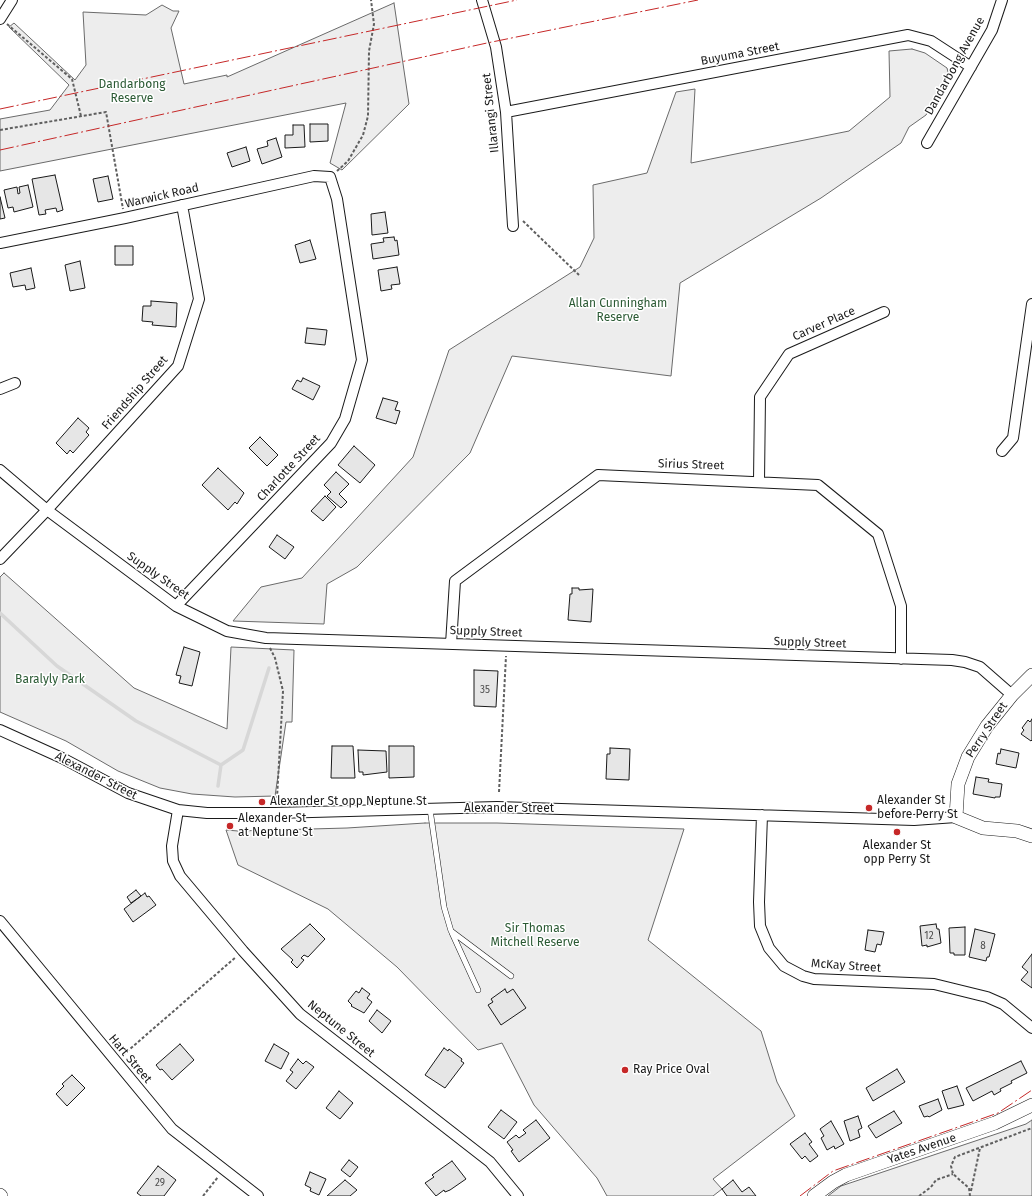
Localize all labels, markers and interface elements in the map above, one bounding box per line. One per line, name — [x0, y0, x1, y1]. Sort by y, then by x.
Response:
street label: Dandarbong Avenue — [922, 14, 988, 118]
street label: Buyuma Street — [700, 39, 780, 69]
street label: Illarangi Street — [480, 72, 502, 154]
park label: Dandarbong Reserve — [99, 78, 165, 106]
street label: Warwick Road — [124, 181, 200, 211]
park label: Allan Cunningham Reserve — [569, 297, 667, 325]
street label: Carver Place — [791, 304, 857, 344]
street label: Friendship Street — [99, 353, 171, 433]
street label: Charlotte Street — [254, 432, 324, 504]
street label: Sirius Street — [658, 457, 724, 473]
street label: Supply Street — [124, 549, 192, 603]
street label: Supply Street — [449, 624, 523, 640]
street label: Supply Street — [773, 635, 847, 651]
park label: Baralyly Park — [15, 673, 85, 687]
house number: 35 — [480, 684, 490, 696]
street label: Perry Street — [963, 699, 1011, 761]
street label: Alexander Street — [53, 749, 139, 803]
place label: Alexander St before Perry St — [877, 794, 958, 822]
place label: Alexander St opp Neptune St — [270, 795, 427, 809]
marker: Alexander St opp Neptune St — [257, 797, 267, 807]
street label: Alexander Street — [464, 802, 554, 816]
marker: Alexander St before Perry St — [864, 803, 874, 813]
place label: Alexander St at Neptune St — [238, 812, 313, 840]
marker: Alexander St at Neptune St — [225, 821, 235, 831]
marker: Alexander St opp Perry St — [892, 827, 902, 837]
place label: Alexander St opp Perry St — [863, 839, 931, 867]
park label: Sir Thomas Mitchell Reserve — [490, 922, 580, 950]
house number: 12 — [924, 930, 934, 942]
house number: 8 — [980, 940, 986, 952]
street label: McKay Street — [811, 956, 881, 976]
street label: Neptune Street — [304, 997, 378, 1061]
street label: Hart Street — [105, 1032, 155, 1086]
place label: Ray Price Oval — [633, 1063, 709, 1077]
marker: Ray Price Oval — [620, 1065, 630, 1075]
street label: Yates Avenue — [886, 1131, 958, 1167]
house number: 29 — [155, 1177, 165, 1189]

